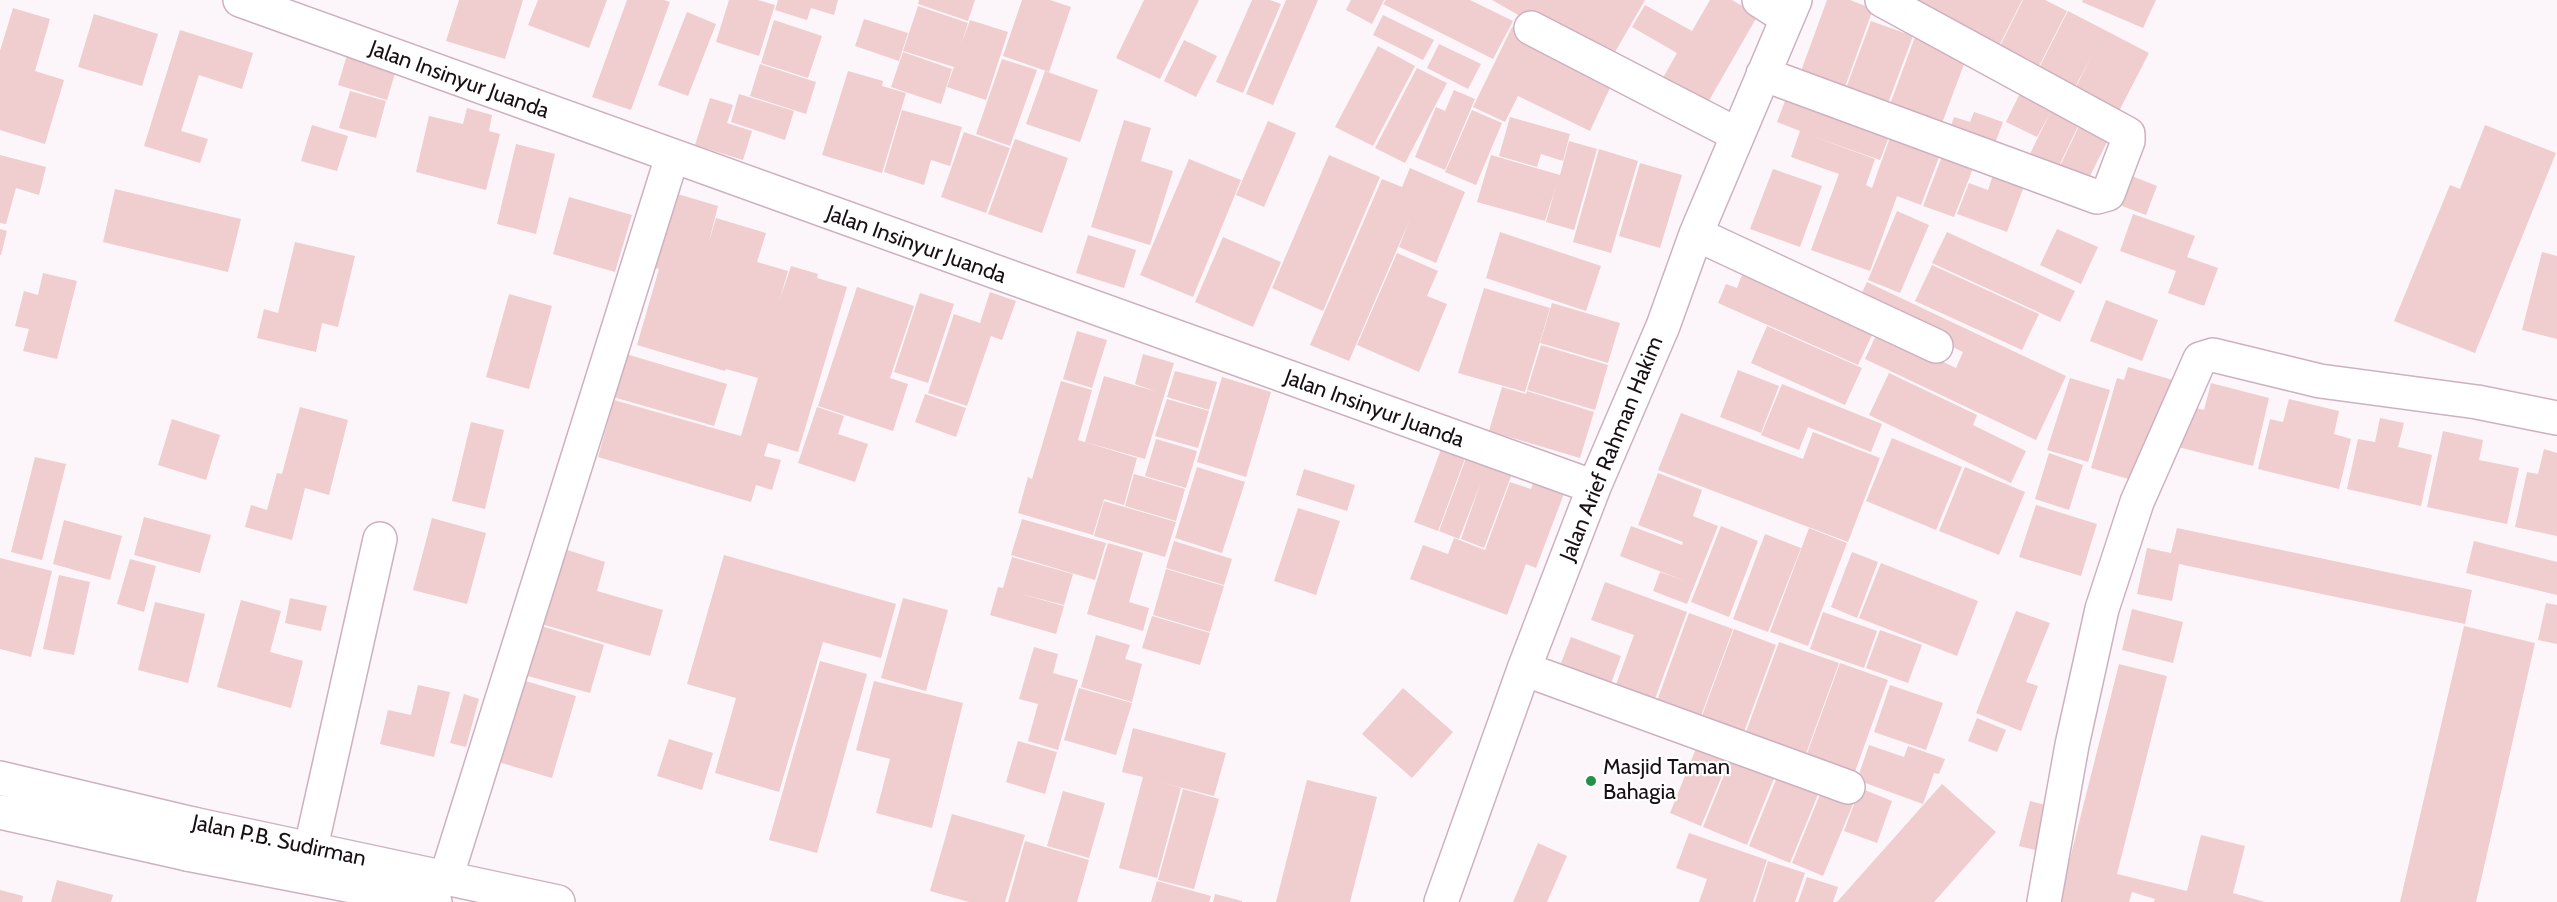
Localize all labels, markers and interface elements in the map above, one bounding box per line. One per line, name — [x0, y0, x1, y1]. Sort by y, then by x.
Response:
street label: Jalan Insinyur Juanda — [365, 35, 553, 125]
street label: Jalan Insinyur Juanda — [822, 200, 1010, 290]
street label: Jalan Arief Rahman Hakim — [1555, 333, 1669, 565]
street label: Jalan Insinyur Juanda — [1280, 364, 1468, 454]
place label: Masjid Taman Bahagia — [1603, 755, 1730, 806]
marker: Masjid Taman Bahagia — [1584, 774, 1598, 788]
street label: Jalan P.B. Sudirman — [190, 810, 368, 872]

